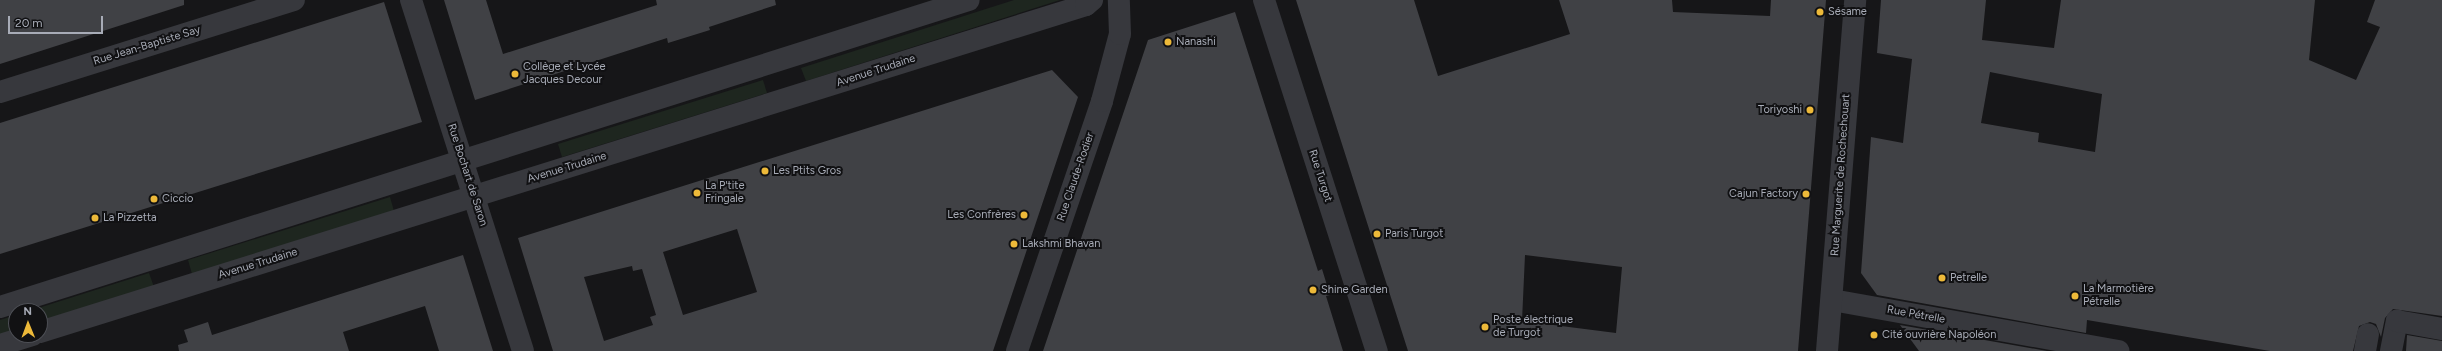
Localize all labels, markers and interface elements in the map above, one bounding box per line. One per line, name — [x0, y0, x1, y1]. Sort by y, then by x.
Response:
place label: Sésame — [1828, 5, 1867, 19]
marker: Sésame — [1815, 7, 1825, 17]
scale bar — [10, 8, 105, 34]
text: 20 m — [15, 16, 43, 30]
street label: Rue Jean-Baptiste Say — [92, 23, 202, 69]
place label: Nanashi — [1176, 35, 1216, 49]
marker: Nanashi — [1163, 37, 1173, 47]
street label: Avenue Trudaine — [835, 52, 917, 90]
place label: Collège et Lycée Jacques Decour — [523, 61, 606, 87]
marker: Collège et Lycée Jacques Decour — [510, 69, 520, 79]
street label: Rue Marguerite de Rochechouart — [1829, 93, 1853, 257]
place label: Toriyoshi — [1758, 103, 1802, 117]
marker: Toriyoshi — [1805, 105, 1815, 115]
street label: Rue Bochart de Saron — [444, 122, 490, 228]
street label: Rue Claude-Rodier — [1055, 131, 1097, 223]
street label: Rue Turgot — [1305, 148, 1335, 204]
street label: Avenue Trudaine — [526, 150, 608, 186]
place label: Les Ptits Gros — [773, 164, 841, 178]
marker: Les Ptits Gros — [760, 166, 770, 176]
place label: La P'tite Fringale — [705, 180, 744, 206]
place label: Cajun Factory — [1729, 187, 1798, 201]
marker: La P'tite Fringale — [692, 188, 702, 198]
marker: Cajun Factory — [1801, 189, 1811, 199]
place label: Ciccio — [162, 192, 193, 206]
marker: Ciccio — [149, 194, 159, 204]
place label: Les Confrères — [947, 208, 1016, 222]
marker: Les Confrères — [1019, 210, 1029, 220]
place label: La Pizzetta — [103, 211, 157, 225]
marker: La Pizzetta — [90, 213, 100, 223]
place label: Paris Turgot — [1385, 227, 1443, 241]
marker: Paris Turgot — [1372, 229, 1382, 239]
place label: Lakshmi Bhavan — [1022, 237, 1100, 251]
marker: Lakshmi Bhavan — [1009, 239, 1019, 249]
street label: Avenue Trudaine — [217, 246, 299, 282]
place label: Petrelle — [1950, 271, 1987, 285]
marker: Petrelle — [1937, 273, 1947, 283]
place label: Shine Garden — [1321, 283, 1388, 297]
place label: La Marmotière Pétrelle — [2083, 283, 2154, 309]
marker: Shine Garden — [1308, 285, 1318, 295]
marker: La Marmotière Pétrelle — [2070, 291, 2080, 301]
north arrow — [8, 303, 48, 343]
street label: Rue Pétrelle — [1886, 303, 1946, 327]
text: N — [23, 305, 32, 318]
place label: Poste électrique de Turgot — [1493, 314, 1573, 340]
marker: Poste électrique de Turgot — [1480, 322, 1490, 332]
place label: Cité ouvrière Napoléon — [1882, 328, 1996, 342]
marker: Cité ouvrière Napoléon — [1869, 330, 1879, 340]

